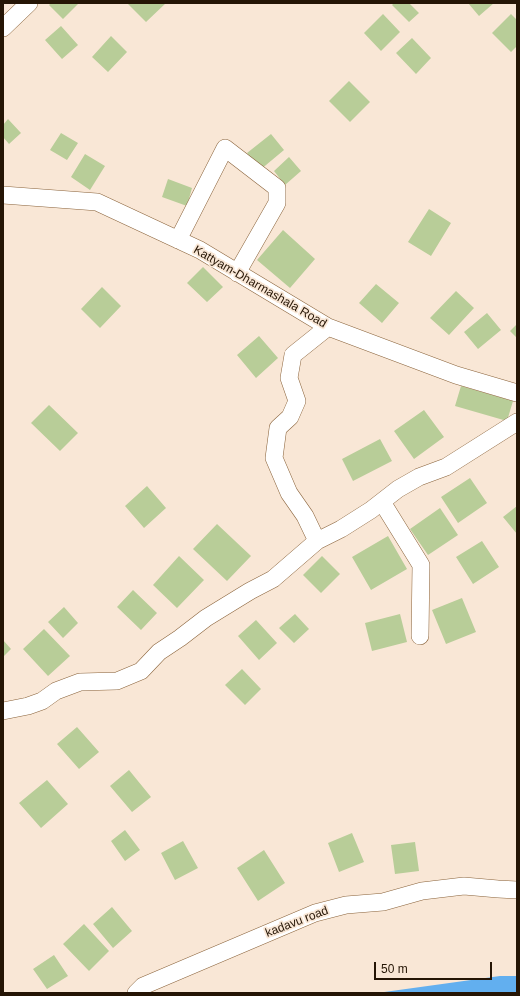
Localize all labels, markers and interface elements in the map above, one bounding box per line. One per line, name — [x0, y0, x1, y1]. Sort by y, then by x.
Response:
street label: Kattyam-Dharmashala Road — [191, 243, 329, 331]
street label: kadavu road — [264, 903, 330, 941]
scale bar — [376, 954, 494, 980]
text: 50 m — [381, 962, 408, 976]

